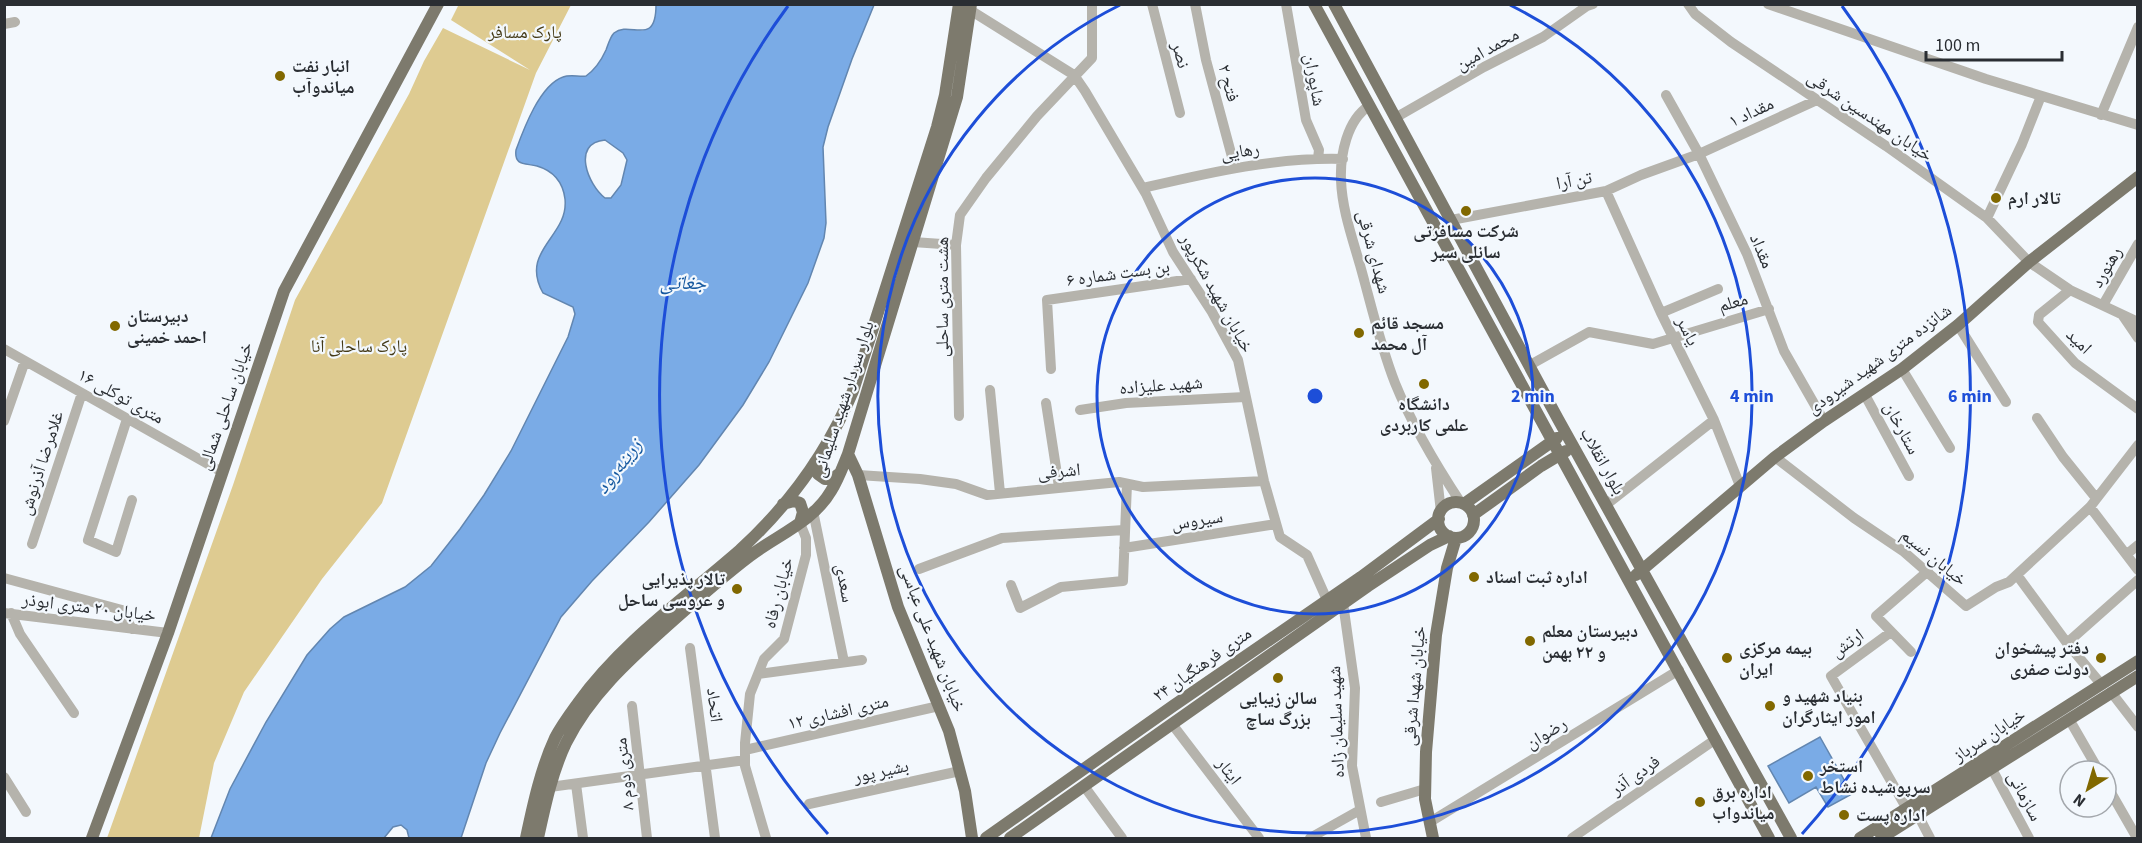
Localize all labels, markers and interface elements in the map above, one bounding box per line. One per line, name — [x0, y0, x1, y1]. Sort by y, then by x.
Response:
park label: پارک مسافر — [487, 20, 562, 45]
street label: محمد امین — [1451, 22, 1524, 77]
scale bar — [1926, 24, 2062, 62]
text: 100 m — [1935, 33, 1980, 58]
street label: نصر — [1165, 38, 1196, 71]
street label: شاپوران — [1298, 52, 1331, 108]
place label: انبار نفت میاندوآب — [292, 54, 354, 100]
street label: فتح ۲ — [1212, 62, 1245, 105]
street label: خیابان مهندسین شرقی — [1802, 65, 1937, 168]
marker: انبار نفت میاندوآب — [273, 69, 287, 83]
street label: مقداد ۱ — [1725, 91, 1778, 134]
street label: رهایی — [1219, 136, 1261, 167]
street label: تن آرا — [1554, 165, 1594, 196]
place label: تالار ارم — [2008, 186, 2061, 211]
marker: تالار ارم — [1989, 191, 2003, 205]
marker: شرکت مسافرتی سانلی سیر — [1459, 204, 1473, 218]
street label: شهدای شرقی — [1350, 208, 1397, 297]
place label: شرکت مسافرتی سانلی سیر — [1413, 219, 1519, 265]
street label: خیابان شهید شکرپور — [1173, 228, 1260, 357]
street label: مقداد — [1743, 230, 1780, 272]
street label: هشت متری ساحلی — [930, 237, 955, 357]
street label: رهنورد — [2085, 242, 2128, 293]
street label: بن بست شماره ۶ — [1065, 254, 1171, 293]
water label: جغاتی — [660, 269, 707, 297]
street label: معلم — [1715, 286, 1751, 319]
street label: شانزده متری شهید شیرودی — [1802, 298, 1957, 421]
place label: دبیرستان احمد خمینی — [127, 304, 207, 350]
place label: مسجد قائم آل محمد — [1371, 311, 1444, 357]
street label: یاسر — [1669, 311, 1705, 350]
street label: بلوار سردار شهید سلیمانی — [806, 318, 881, 481]
marker: دبیرستان احمد خمینی — [108, 319, 122, 333]
street label: امید — [2060, 323, 2097, 360]
marker: مسجد قائم آل محمد — [1352, 326, 1366, 340]
park label: پارک ساحلی آنا — [311, 334, 407, 359]
street label: خیابان ساحلی شمالی — [192, 339, 259, 474]
street label: ۱۶ متری توکلی — [73, 362, 168, 430]
street label: شهید علیزاده — [1118, 370, 1204, 401]
marker: دانشگاه علمی کاربردی — [1417, 377, 1431, 391]
text: 2 min — [1511, 384, 1555, 409]
text: 4 min — [1730, 384, 1774, 409]
text: 6 min — [1948, 384, 1992, 409]
centre of rings — [1305, 386, 1325, 406]
place label: دانشگاه علمی کاربردی — [1380, 392, 1468, 438]
street label: ستارخان — [1877, 397, 1926, 459]
street label: غلامرضا آذرنوش — [13, 408, 70, 518]
street label: بلوار انقلاب — [1574, 423, 1631, 500]
water label: زرینه‌رود — [589, 432, 650, 500]
street label: اشرفی — [1036, 457, 1082, 486]
street label: سیروس — [1169, 504, 1225, 537]
street label: خیابان نسیم — [1895, 523, 1972, 592]
street label: خیابان رفاه — [757, 555, 800, 631]
street label: خیابان شهید علی عباسی — [893, 561, 972, 715]
street label: سعدی — [829, 562, 860, 605]
place label: اداره ثبت اسناد — [1486, 565, 1588, 590]
place label: تالار پذیرایی و عروسی ساحل — [618, 567, 725, 613]
marker: اداره ثبت اسناد — [1467, 570, 1481, 584]
marker: تالار پذیرایی و عروسی ساحل — [730, 582, 744, 596]
street label: خیابان ۲۰ متری ابوذر — [20, 587, 157, 628]
place label: دبیرستان معلم و ۲۲ بهمن — [1542, 619, 1638, 665]
street label: ۲۴ متری فرهنگیان — [1148, 621, 1257, 708]
street label: ارتش — [1825, 623, 1869, 664]
street label: خیابان شهدا شرقی — [1397, 625, 1432, 747]
marker: دبیرستان معلم و ۲۲ بهمن — [1523, 634, 1537, 648]
place label: بیمه مرکزی ایران — [1739, 636, 1812, 682]
place label: دفتر پیشخوان دولت صفری — [1995, 636, 2089, 682]
marker: بیمه مرکزی ایران — [1720, 651, 1734, 665]
marker: دفتر پیشخوان دولت صفری — [2094, 651, 2108, 665]
street label: شهید سلیمان زاده — [1322, 665, 1351, 778]
marker: سالن زیبایی بزرگ ساچ — [1271, 671, 1285, 685]
place label: بنیاد شهید و امور ایثارگران — [1782, 684, 1876, 730]
street label: اتحاد — [700, 686, 729, 724]
place label: سالن زیبایی بزرگ ساچ — [1239, 686, 1317, 732]
street label: ۱۲ متری افشاری — [785, 689, 891, 736]
marker: بنیاد شهید و امور ایثارگران — [1763, 699, 1777, 713]
street label: خیابان سرباز — [1947, 703, 2030, 769]
street label: رضوان — [1521, 711, 1572, 756]
street label: ۸ متری دوم — [608, 736, 641, 812]
street label: فردی آذر — [1604, 749, 1665, 802]
street label: ایثار — [1209, 752, 1247, 790]
street label: بشیر پور — [850, 753, 911, 790]
place label: استخر سرپوشیده نشاط — [1819, 754, 1931, 800]
north arrow — [2058, 759, 2118, 819]
street label: سازمانی — [2001, 767, 2048, 826]
marker: استخر سرپوشیده نشاط — [1801, 769, 1815, 783]
place label: اداره برق میاندواب — [1712, 780, 1774, 826]
text: N — [2069, 788, 2090, 812]
marker: اداره برق میاندواب — [1693, 795, 1707, 809]
place label: اداره پست — [1856, 803, 1926, 828]
marker: اداره پست — [1837, 808, 1851, 822]

